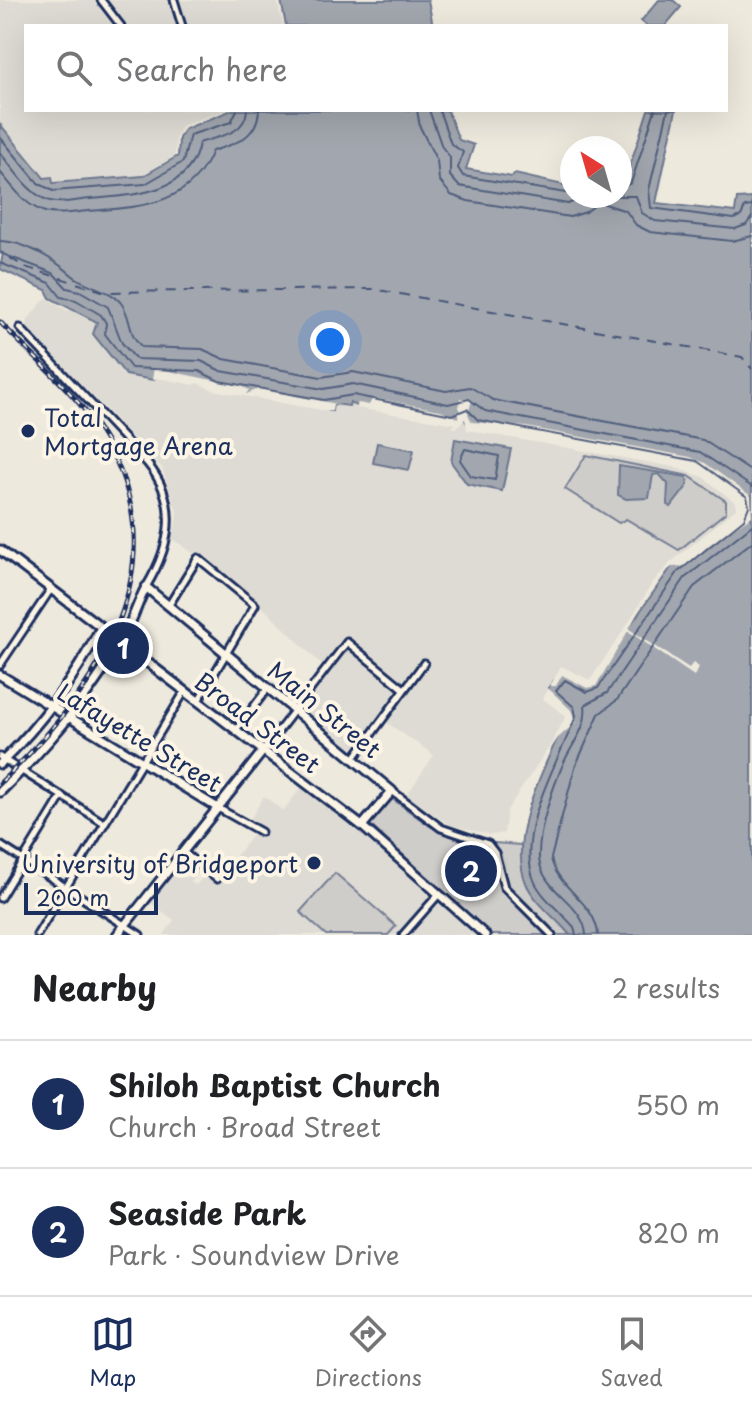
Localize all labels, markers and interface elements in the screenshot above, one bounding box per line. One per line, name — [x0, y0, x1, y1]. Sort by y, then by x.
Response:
search box — [24, 24, 728, 112]
icon: search — [52, 46, 96, 90]
text: Search here — [116, 46, 288, 91]
north arrow — [560, 136, 632, 208]
your location — [310, 322, 350, 362]
place label: Total Mortgage Arena — [44, 399, 233, 463]
marker: Total Mortgage Arena — [19, 422, 37, 440]
pin: 1 — [97, 618, 149, 678]
street label: Main Street — [260, 652, 390, 766]
street label: Broad Street — [188, 663, 329, 781]
street label: Lafayette Street — [51, 674, 229, 801]
pin: 2 — [445, 841, 497, 901]
place label: University of Bridgeport — [21, 845, 298, 881]
marker: University of Bridgeport — [305, 854, 323, 872]
scale bar — [24, 879, 158, 915]
text: 200 m — [36, 880, 109, 913]
text: Nearby — [32, 961, 157, 1013]
text: 2 results — [612, 968, 720, 1007]
text: Shiloh Baptist Church — [108, 1062, 441, 1107]
text: 1 — [52, 1085, 64, 1124]
text: 550 m — [636, 1085, 720, 1124]
text: Church · Broad Street — [108, 1107, 381, 1146]
text: Seaside Park — [108, 1190, 306, 1235]
text: 2 — [49, 1213, 67, 1252]
text: 820 m — [638, 1213, 720, 1252]
text: Park · Soundview Drive — [108, 1235, 400, 1274]
tab: Map — [89, 1312, 136, 1393]
tab: Directions — [315, 1312, 422, 1393]
tab: Saved — [600, 1312, 663, 1393]

